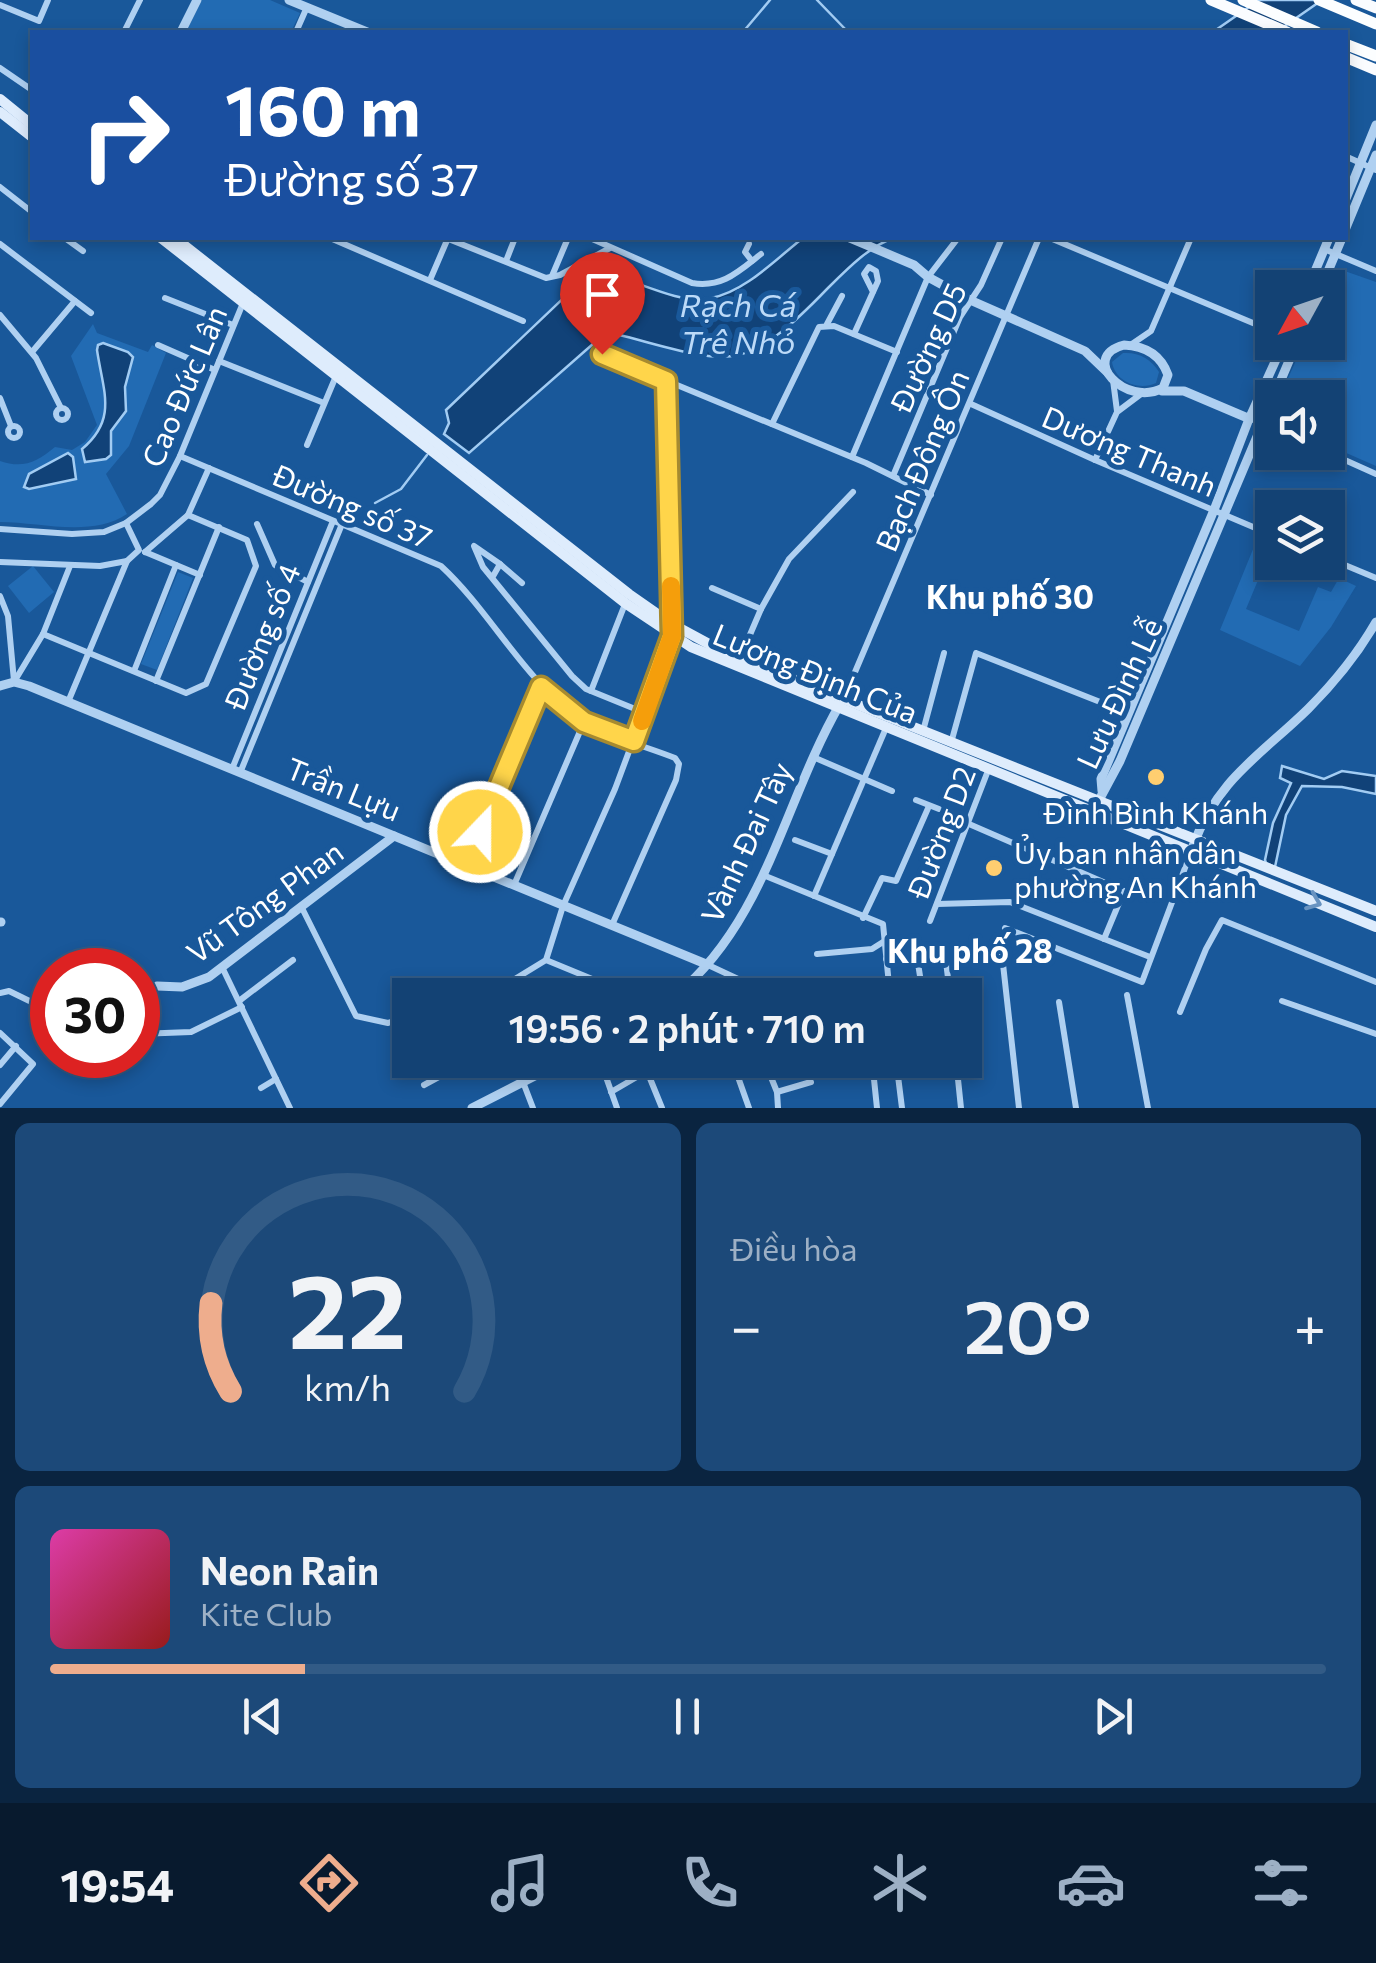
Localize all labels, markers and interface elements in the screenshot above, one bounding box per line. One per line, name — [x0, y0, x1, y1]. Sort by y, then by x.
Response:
text: 160 m — [225, 65, 421, 150]
icon: right — [60, 70, 190, 200]
text: Đường số 37 — [225, 150, 479, 205]
pin — [560, 252, 645, 355]
icon: arrive — [575, 267, 630, 322]
north arrow — [1255, 270, 1345, 360]
map controls — [1255, 270, 1345, 580]
street label: Đường D5 — [881, 276, 973, 419]
water label: Rạch Cá Trê Nhỏ — [680, 284, 797, 361]
street label: Cao Đức Lân — [132, 300, 234, 472]
street label: Bạch Đông Ôn — [866, 364, 976, 556]
button: sound — [1255, 380, 1345, 470]
street label: Dương Thanh — [1037, 397, 1223, 503]
street label: Đường số 37 — [267, 454, 438, 555]
button: layers — [1255, 490, 1345, 580]
street label: Đường số 4 — [215, 557, 307, 716]
district label: Khu phố 30 — [926, 576, 1094, 616]
street label: Lưu Đình Lễ — [1067, 612, 1169, 774]
street label: Lương Định Của — [708, 614, 924, 730]
street label: Trần Lựu — [281, 748, 407, 828]
street label: Vành Đai Tây — [692, 756, 798, 928]
street label: Đường D2 — [898, 761, 982, 904]
marker: Đình Bình Khánh — [1145, 766, 1167, 788]
position arrow — [428, 780, 532, 884]
place label: Đình Bình Khánh — [1043, 793, 1268, 830]
street label: Vũ Tông Phan — [178, 832, 350, 970]
place label: Ủy ban nhân dân phường An Khánh — [1014, 833, 1257, 904]
marker: Ủy ban nhân dân phường An Khánh — [983, 857, 1005, 879]
one-way arrow — [1304, 890, 1322, 910]
district label: Khu phố 28 — [887, 930, 1053, 970]
speed limit sign: 30 — [30, 948, 160, 1078]
text: 19:56 · 2 phút · 710 m — [508, 1004, 866, 1051]
text: Điều hòa — [731, 1228, 857, 1268]
text: 22 — [289, 1243, 407, 1370]
text: 20° — [964, 1278, 1092, 1369]
text: − — [731, 1291, 762, 1358]
text: + — [1294, 1291, 1326, 1358]
text: km/h — [304, 1365, 391, 1408]
text: Neon Rain — [200, 1546, 379, 1593]
text: Kite Club — [200, 1593, 332, 1633]
icon: previous — [235, 1689, 290, 1744]
icon: pause — [660, 1689, 715, 1744]
icon: next — [1086, 1689, 1141, 1744]
icon: directions — [294, 1848, 364, 1918]
icon: music — [485, 1848, 555, 1918]
icon: phone — [675, 1848, 745, 1918]
icon: climate — [865, 1848, 935, 1918]
icon: car — [1056, 1848, 1126, 1918]
icon: filters — [1246, 1848, 1316, 1918]
text: 19:54 — [60, 1856, 174, 1911]

